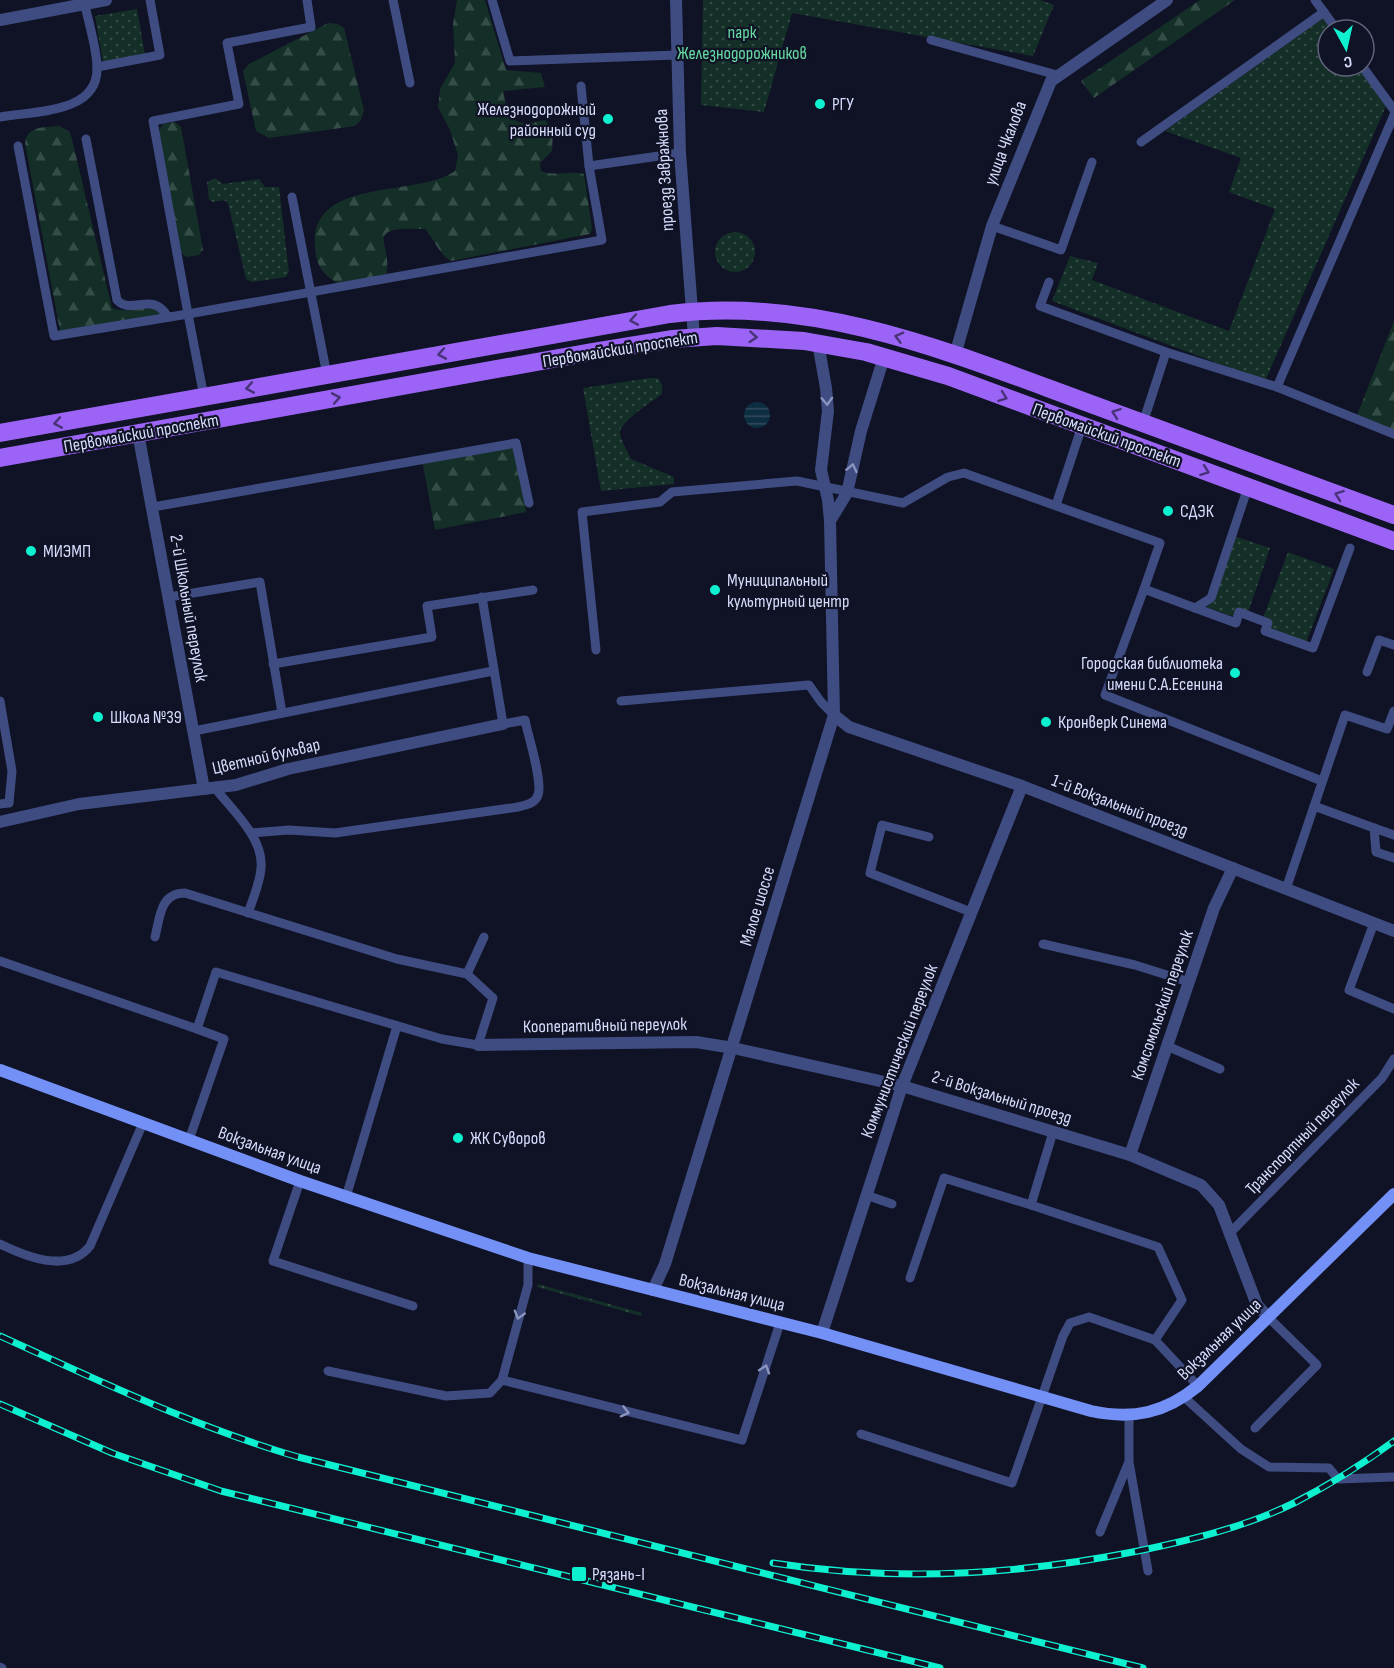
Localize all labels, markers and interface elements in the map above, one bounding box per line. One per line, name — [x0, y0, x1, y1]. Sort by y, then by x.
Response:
north arrow — [1316, 18, 1376, 78]
park label: парк Железнодорожников — [677, 22, 807, 64]
text: С — [1342, 51, 1353, 71]
place label: РГУ — [832, 94, 854, 115]
marker: РГУ — [813, 97, 827, 111]
street label: улица Чкалова — [980, 98, 1031, 188]
place label: Железнодорожный районный суд — [477, 99, 596, 141]
street label: проезд Завражнова — [651, 108, 678, 232]
marker: Железнодорожный районный суд — [601, 112, 615, 126]
one-way arrow — [630, 313, 640, 326]
street label: Первомайский проспект — [541, 327, 699, 372]
one-way arrow — [748, 330, 757, 343]
one-way arrow — [894, 331, 904, 344]
one-way arrow — [438, 347, 448, 360]
one-way arrow — [246, 382, 255, 394]
one-way arrow — [997, 389, 1007, 402]
one-way arrow — [331, 392, 341, 405]
one-way arrow — [820, 396, 833, 406]
street label: Первомайский проспект — [1030, 399, 1184, 472]
one-way arrow — [1112, 408, 1122, 421]
street label: Первомайский проспект — [62, 410, 220, 457]
one-way arrow — [54, 416, 64, 429]
one-way arrow — [845, 463, 858, 473]
one-way arrow — [1199, 464, 1210, 477]
one-way arrow — [1334, 489, 1345, 502]
place label: СДЭК — [1180, 501, 1215, 522]
marker: СДЭК — [1161, 504, 1175, 518]
street label: 2-й Школьный переулок — [165, 533, 212, 684]
place label: МИЭМП — [43, 541, 91, 562]
marker: МИЭМП — [24, 544, 38, 558]
place label: Муниципальный культурный центр — [727, 570, 849, 612]
marker: Муниципальный культурный центр — [708, 583, 722, 597]
place label: Городская библиотека имени С.А.Есенина — [1081, 653, 1223, 695]
marker: Городская библиотека имени С.А.Есенина — [1228, 666, 1242, 680]
place label: Школа №39 — [110, 707, 182, 728]
marker: Школа №39 — [91, 710, 105, 724]
place label: Кронверк Синема — [1058, 712, 1167, 733]
marker: Кронверк Синема — [1039, 715, 1053, 729]
street label: Цветной бульвар — [210, 734, 322, 779]
street label: 1-й Вокзальный проезд — [1049, 770, 1191, 841]
street label: Малое шоссе — [735, 864, 779, 948]
street label: Комсомольский переулок — [1127, 927, 1198, 1083]
street label: Коммунистический переулок — [857, 961, 942, 1141]
street label: Кооперативный переулок — [523, 1014, 687, 1037]
street label: 2-й Вокзальный проезд — [929, 1066, 1074, 1129]
street label: Транспортный переулок — [1241, 1073, 1364, 1199]
street label: Вокзальная улица — [215, 1122, 324, 1179]
place label: ЖК Суворов — [470, 1128, 546, 1149]
marker: ЖК Суворов — [451, 1131, 465, 1145]
street label: Вокзальная улица — [677, 1269, 787, 1316]
street label: Вокзальная улица — [1173, 1294, 1266, 1385]
one-way arrow — [514, 1310, 527, 1320]
one-way arrow — [758, 1364, 770, 1375]
one-way arrow — [620, 1404, 630, 1417]
place label: Рязань-I — [592, 1564, 645, 1585]
marker: Рязань-I — [570, 1565, 588, 1583]

